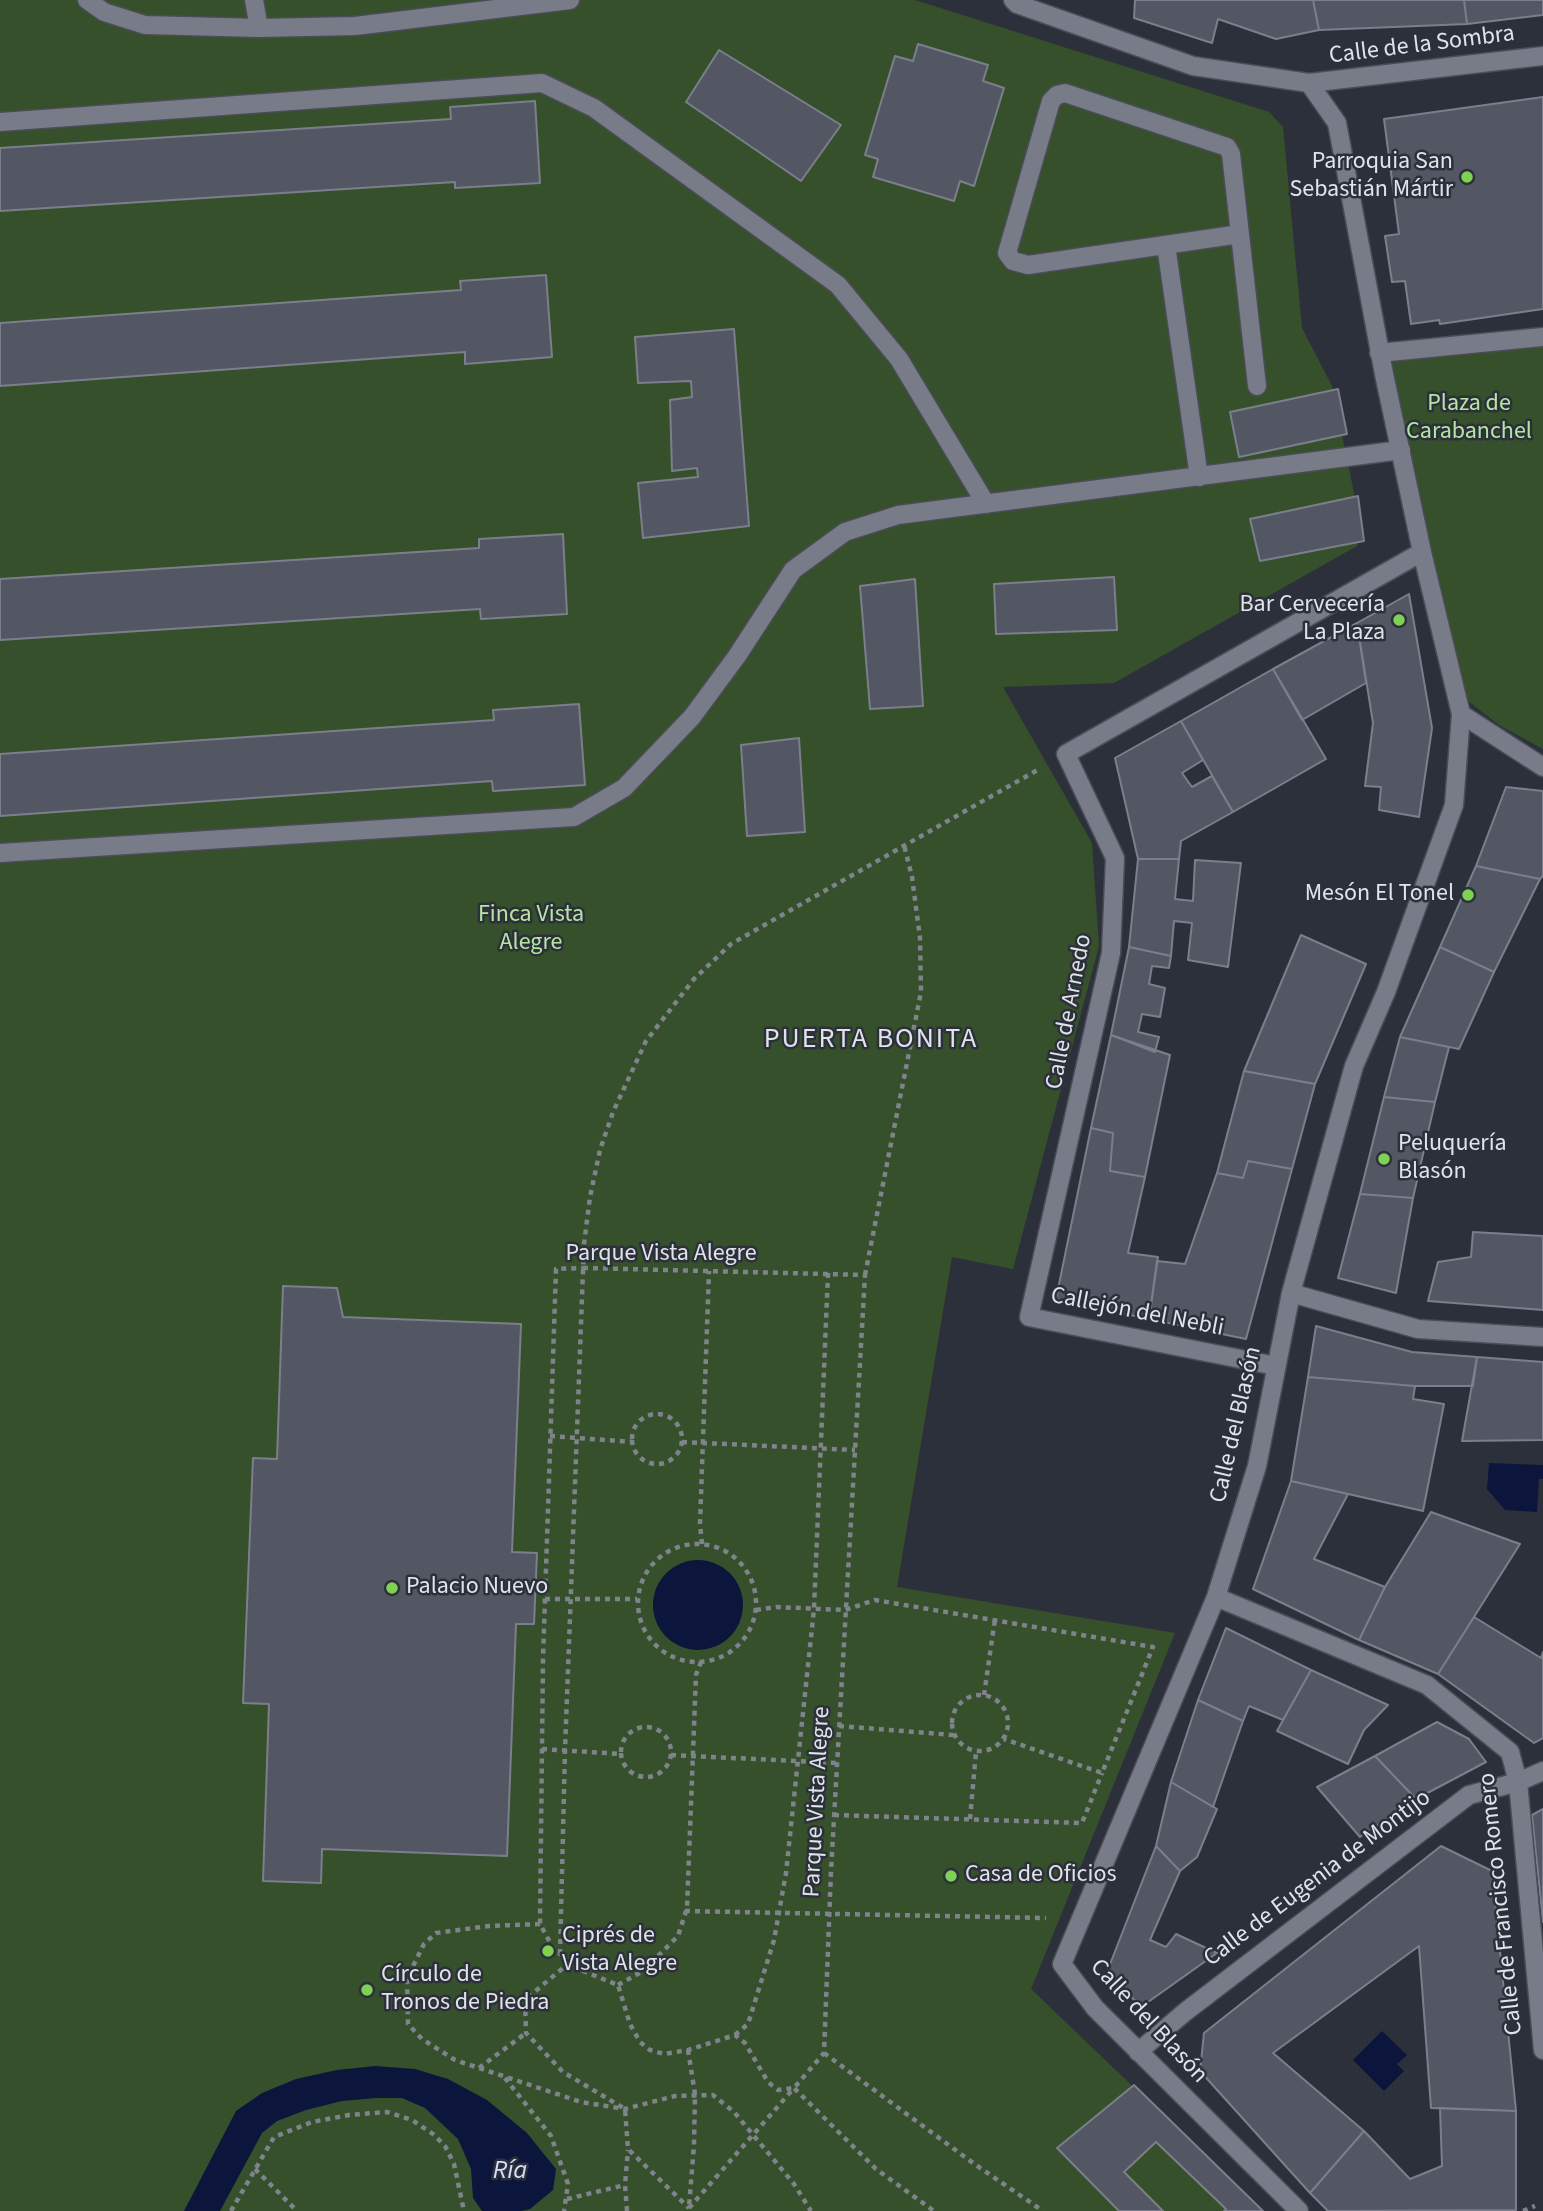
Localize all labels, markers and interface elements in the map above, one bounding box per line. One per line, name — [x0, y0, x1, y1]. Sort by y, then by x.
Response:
street label: Calle de la Sombra — [1328, 20, 1516, 72]
place label: Parroquia San Sebastián Mártir — [1289, 149, 1453, 205]
marker: Parroquia San Sebastián Mártir — [1459, 169, 1475, 185]
park label: Plaza de Carabanchel — [1406, 391, 1532, 447]
place label: Bar Cervecería La Plaza — [1239, 592, 1385, 648]
marker: Bar Cervecería La Plaza — [1391, 612, 1407, 628]
place label: Mesón El Tonel — [1305, 881, 1454, 909]
marker: Mesón El Tonel — [1460, 887, 1476, 903]
park label: Finca Vista Alegre — [478, 902, 584, 958]
street label: Calle de Arnedo — [1041, 932, 1099, 1092]
district label: PUERTA BONITA — [765, 1024, 977, 1058]
place label: Peluquería Blasón — [1398, 1131, 1507, 1187]
marker: Peluquería Blasón — [1376, 1151, 1392, 1167]
street label: Parque Vista Alegre — [565, 1241, 757, 1269]
street label: Callejón del Nebli — [1048, 1282, 1226, 1344]
street label: Calle del Blasón — [1205, 1344, 1269, 1506]
place label: Palacio Nuevo — [406, 1574, 548, 1602]
marker: Palacio Nuevo — [384, 1580, 400, 1596]
street label: Parque Vista Alegre — [799, 1706, 837, 1898]
street label: Calle de Francisco Romero — [1474, 1771, 1530, 2037]
street label: Calle de Eugenia de Montijo — [1199, 1784, 1437, 1974]
place label: Casa de Oficios — [965, 1862, 1116, 1890]
marker: Casa de Oficios — [943, 1868, 959, 1884]
place label: Ciprés de Vista Alegre — [562, 1923, 677, 1979]
marker: Ciprés de Vista Alegre — [540, 1943, 556, 1959]
street label: Calle del Blasón — [1083, 1954, 1213, 2090]
place label: Círculo de Tronos de Piedra — [381, 1962, 549, 2018]
marker: Círculo de Tronos de Piedra — [359, 1982, 375, 1998]
water label: Ría — [493, 2156, 527, 2188]

